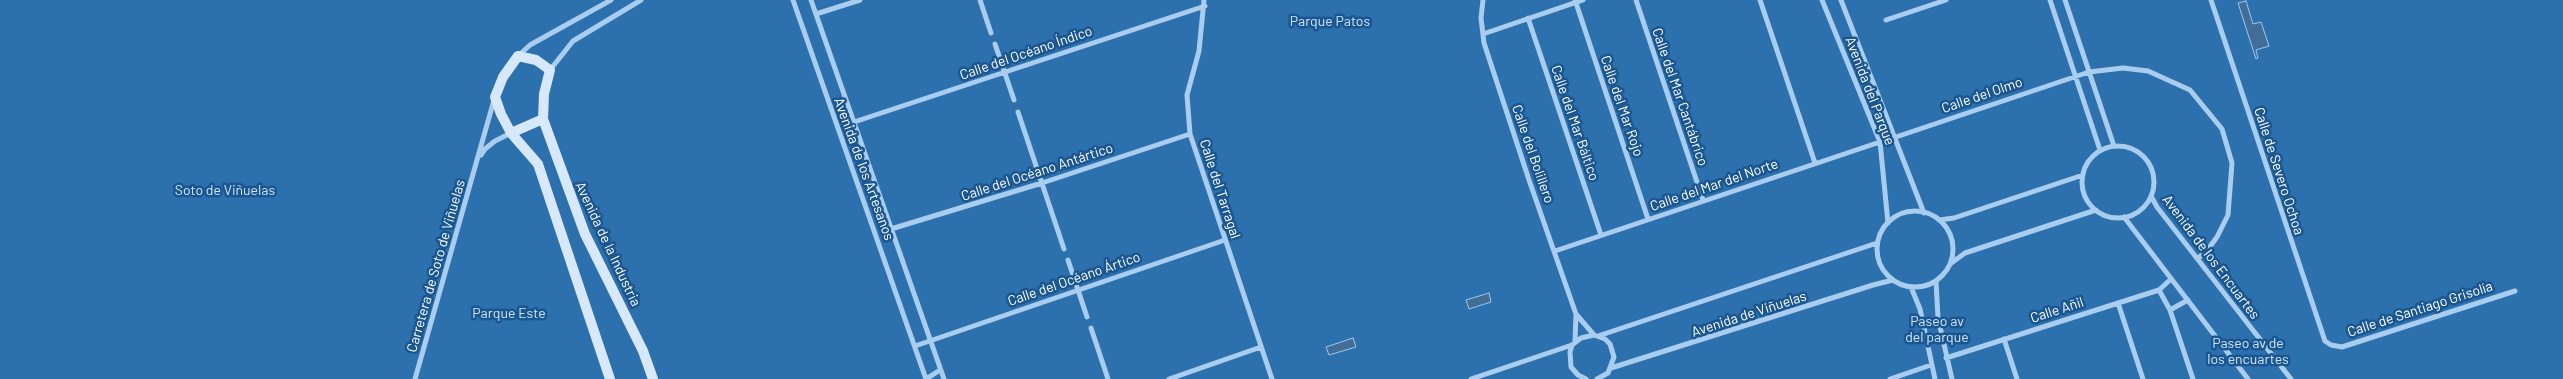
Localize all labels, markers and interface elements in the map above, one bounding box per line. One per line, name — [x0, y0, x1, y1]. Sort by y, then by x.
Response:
park label: Parque Patos — [1290, 13, 1370, 29]
street label: Calle del Océano Índico — [958, 22, 1094, 84]
street label: Calle del Mar Cantábrico — [1648, 26, 1712, 168]
street label: Avenida del Parque — [1842, 34, 1898, 148]
street label: Calle del Mar Rojo — [1597, 53, 1647, 159]
street label: Calle del Mar Báltico — [1547, 63, 1603, 183]
street label: Calle del Olmo — [1939, 73, 2025, 117]
street label: Avenida de los Artesanos — [830, 95, 898, 243]
street label: Calle del Bolillero — [1508, 103, 1558, 205]
street label: Calle de Severo Ochoa — [2250, 105, 2308, 237]
street label: Calle del Tarragal — [1196, 137, 1244, 241]
street label: Calle del Océano Antártico — [959, 139, 1115, 205]
street label: Calle del Mar del Norte — [1648, 155, 1780, 215]
street label: Carretera de Soto de Viñuelas — [403, 178, 469, 354]
street label: Avenida de la Industria — [572, 179, 644, 309]
park label: Soto de Viñuelas — [175, 182, 275, 198]
street label: Avenida de los Encuartes — [2159, 192, 2263, 322]
street label: Calle del Océano Ártico — [1006, 248, 1142, 310]
street label: Calle de Santiago Grisolía — [2345, 278, 2495, 340]
street label: Avenida de Viñuelas — [1689, 287, 1809, 341]
street label: Calle Añil — [2028, 293, 2086, 327]
park label: Parque Este — [472, 305, 546, 321]
park label: Paseo av del parque — [1905, 313, 1969, 346]
park label: Paseo av de los encuartes — [2207, 335, 2289, 368]

